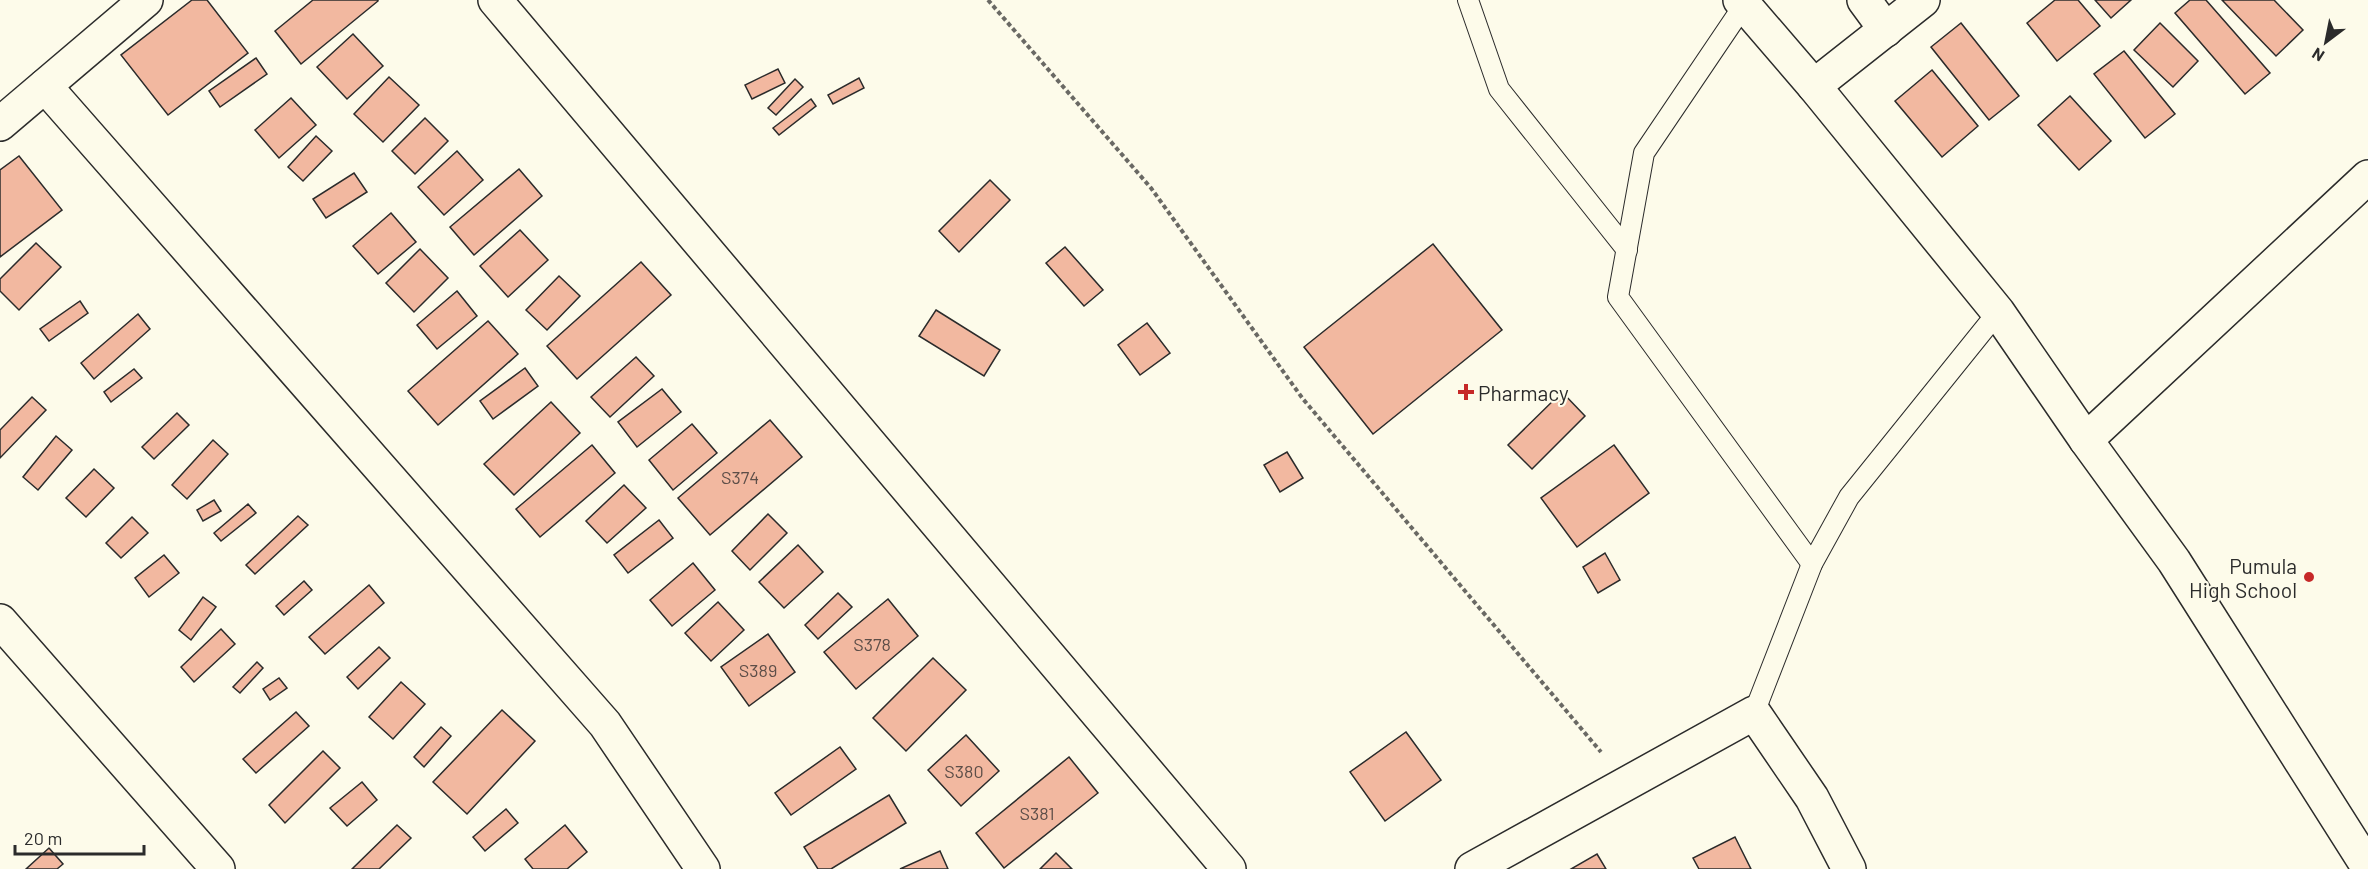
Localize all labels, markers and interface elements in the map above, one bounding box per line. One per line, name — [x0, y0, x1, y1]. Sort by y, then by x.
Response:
north arrow — [2296, 12, 2356, 72]
text: N — [2308, 44, 2327, 66]
place label: Pharmacy — [1478, 380, 1569, 405]
marker: Pharmacy — [1459, 385, 1473, 399]
house number: S374 — [721, 466, 759, 488]
place label: Pumula High School — [2189, 553, 2297, 602]
marker: Pumula High School — [2302, 570, 2316, 584]
house number: S378 — [853, 633, 891, 655]
house number: S389 — [739, 659, 777, 681]
house number: S380 — [944, 760, 984, 782]
house number: S381 — [1020, 802, 1054, 824]
scale bar — [15, 818, 144, 856]
text: 20 m — [24, 827, 62, 849]

